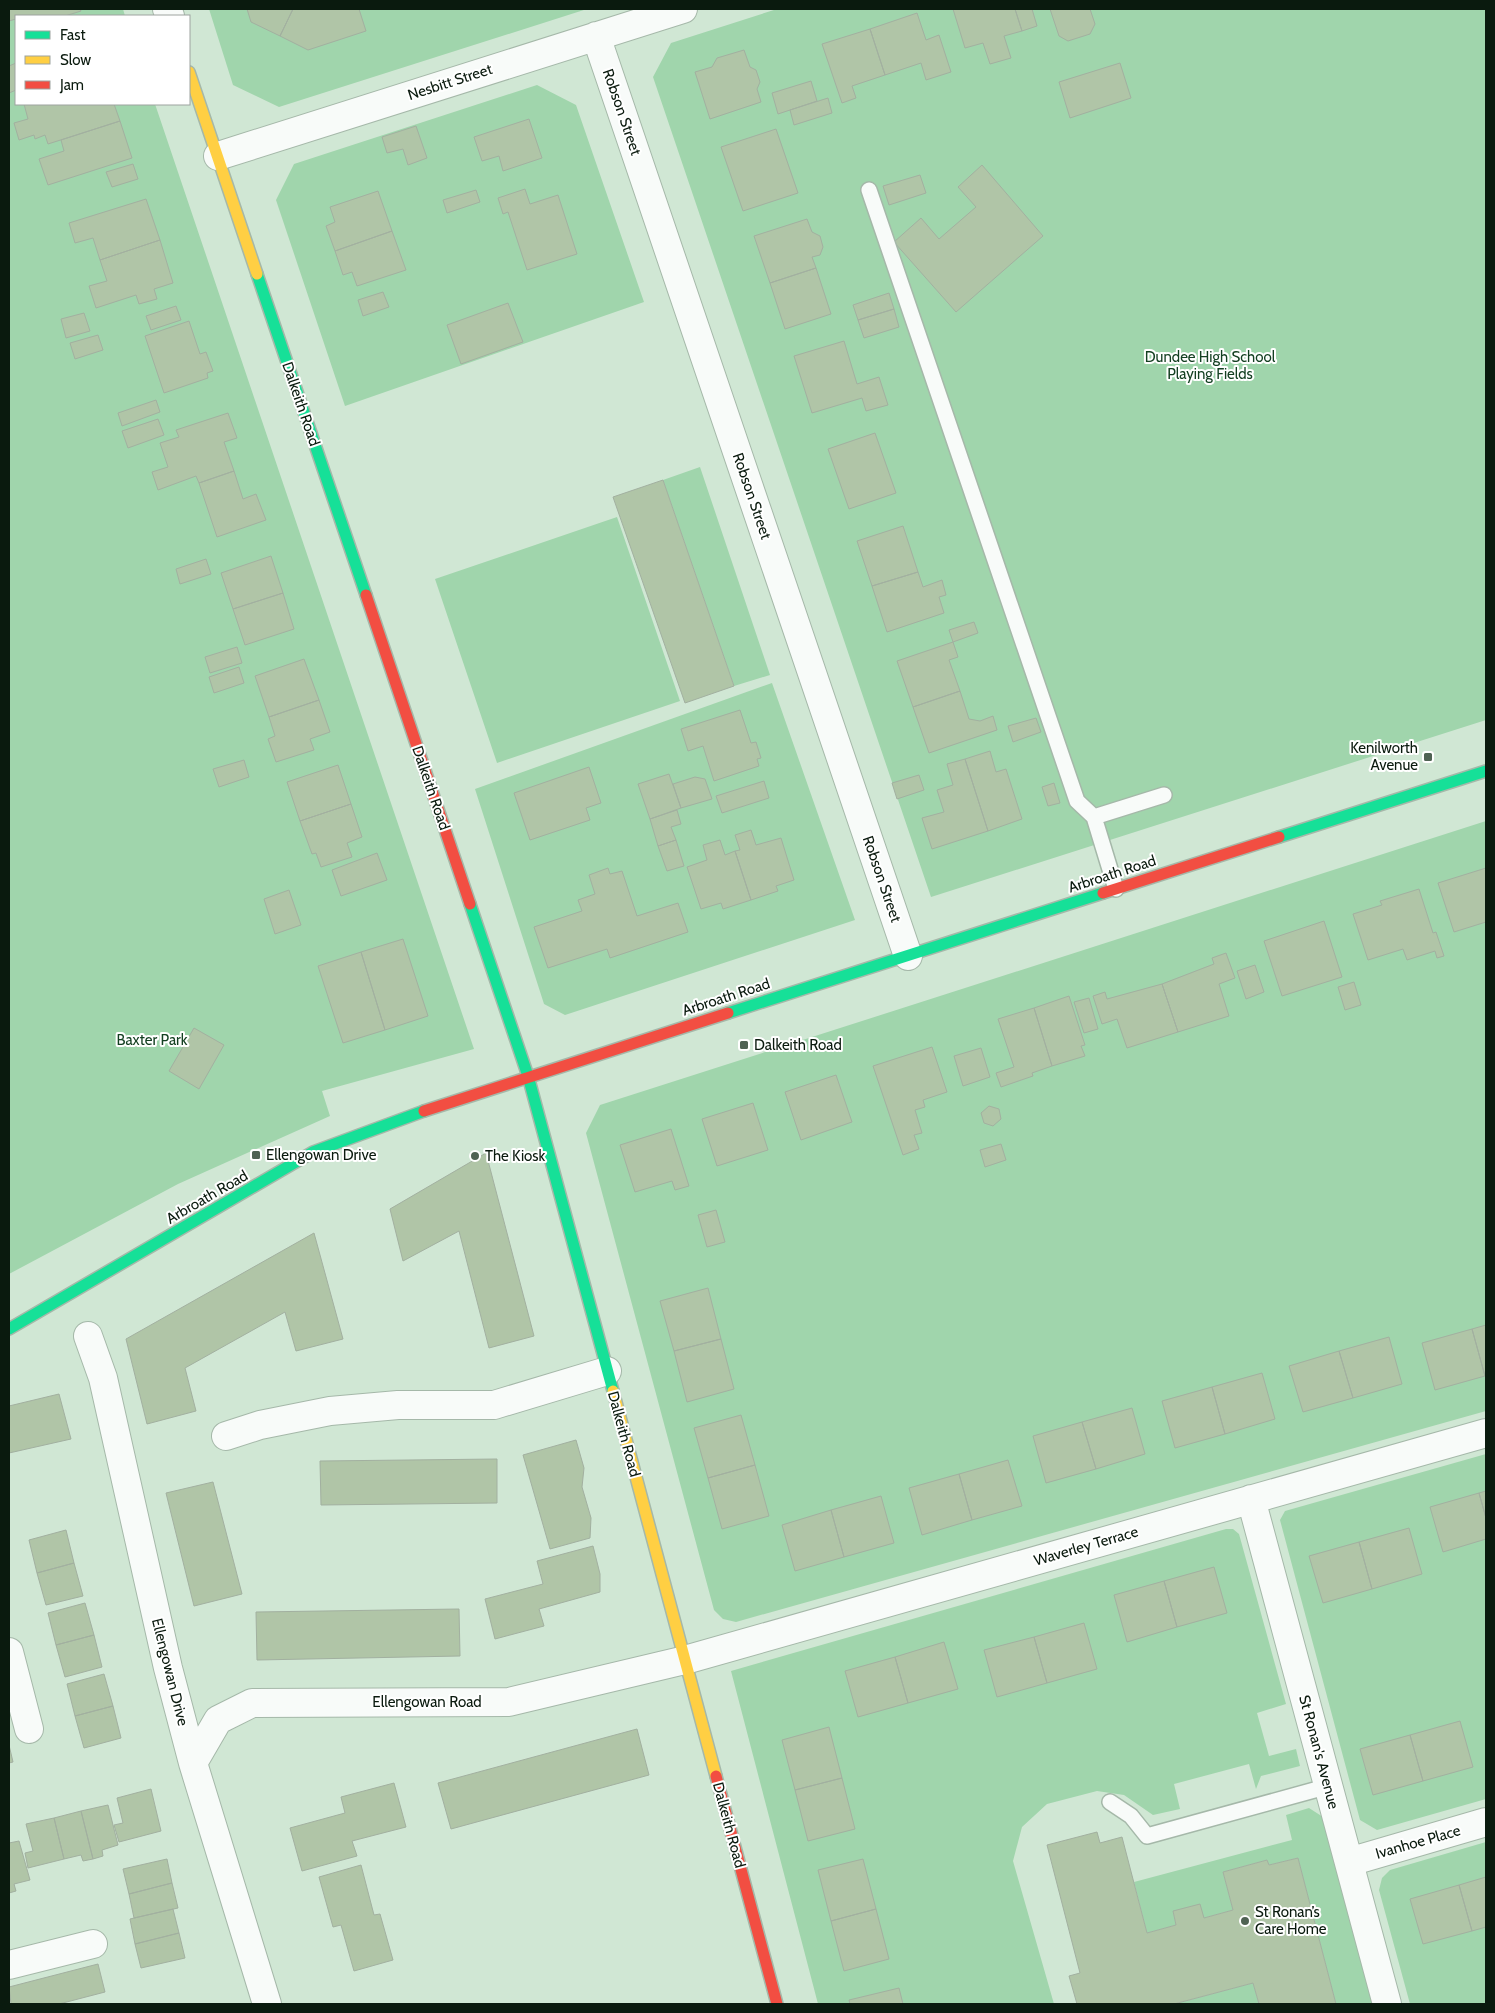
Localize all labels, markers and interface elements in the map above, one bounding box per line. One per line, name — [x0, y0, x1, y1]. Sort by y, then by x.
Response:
legend — [15, 15, 190, 105]
text: Fast — [60, 26, 85, 44]
text: Slow — [60, 51, 91, 69]
street label: Nesbitt Street — [405, 60, 495, 104]
street label: Robson Street — [599, 66, 645, 158]
text: Jam — [59, 76, 84, 94]
park label: Dundee High School Playing Fields — [1145, 348, 1276, 383]
street label: Dalkeith Road — [278, 360, 324, 448]
street label: Robson Street — [729, 450, 775, 542]
place label: Kenilworth Avenue — [1350, 739, 1418, 774]
street label: Dalkeith Road — [408, 744, 454, 832]
marker: Kenilworth Avenue — [1422, 751, 1434, 763]
street label: Robson Street — [859, 833, 905, 925]
street label: Arbroath Road — [1066, 851, 1158, 897]
street label: Arbroath Road — [680, 974, 772, 1020]
park label: Baxter Park — [116, 1031, 188, 1049]
place label: Dalkeith Road — [754, 1036, 842, 1054]
marker: Dalkeith Road — [738, 1039, 750, 1051]
place label: Ellengowan Drive — [266, 1146, 377, 1164]
place label: The Kiosk — [485, 1147, 546, 1165]
marker: Ellengowan Drive — [250, 1149, 262, 1161]
marker: The Kiosk — [469, 1150, 481, 1162]
street label: Arbroath Road — [163, 1166, 251, 1228]
street label: Dalkeith Road — [604, 1389, 644, 1479]
street label: Waverley Terrace — [1032, 1522, 1141, 1569]
street label: Ellengowan Drive — [148, 1616, 192, 1728]
street label: Ellengowan Road — [372, 1693, 482, 1711]
street label: St Ronan's Avenue — [1295, 1693, 1343, 1811]
street label: Dalkeith Road — [709, 1780, 749, 1870]
street label: Ivanhoe Place — [1373, 1821, 1463, 1863]
place label: St Ronan’s Care Home — [1255, 1903, 1327, 1938]
marker: St Ronan’s Care Home — [1239, 1915, 1251, 1927]

